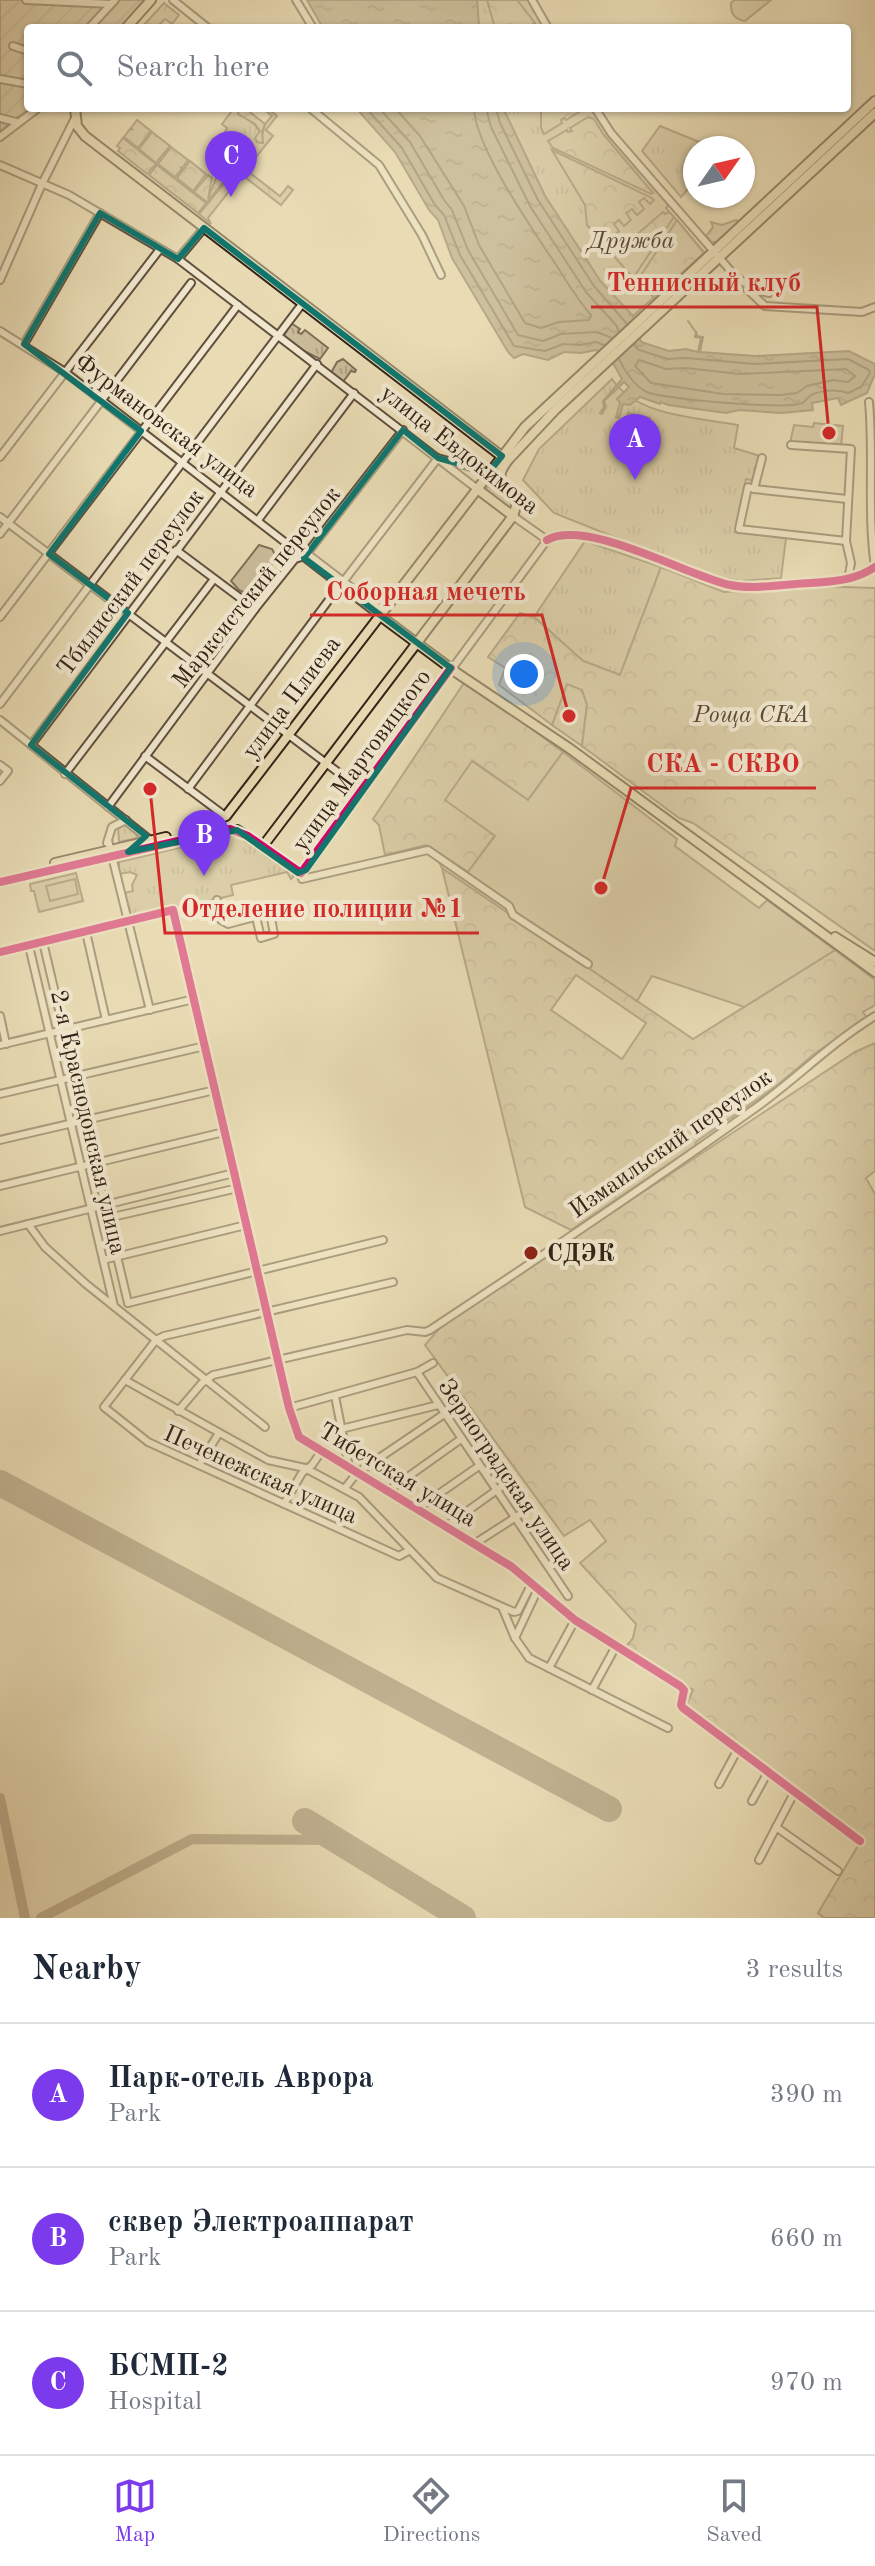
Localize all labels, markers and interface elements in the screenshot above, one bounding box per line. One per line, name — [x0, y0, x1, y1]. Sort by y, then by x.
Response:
search box — [24, 24, 851, 112]
icon: search — [52, 46, 96, 90]
text: Search here — [116, 53, 270, 83]
pin: C — [205, 131, 257, 197]
north arrow — [683, 136, 755, 208]
park label: Дружба — [585, 230, 674, 254]
callout: Теннисный клуб — [591, 257, 817, 307]
text: Теннисный клуб — [607, 271, 801, 297]
street label: Фурмановская улица — [70, 350, 262, 503]
street label: улица Евдокимова — [375, 381, 543, 520]
pin: A — [609, 414, 661, 480]
street label: Марксистский переулок — [169, 483, 346, 694]
street label: Тбилисский переулок — [54, 485, 209, 681]
callout: Соборная мечеть — [310, 565, 542, 615]
text: Соборная мечеть — [326, 580, 526, 606]
street label: улица Плиева — [239, 632, 346, 764]
your location — [504, 654, 544, 694]
street label: улица Мартовицкого — [289, 666, 437, 857]
park label: Роща СКА — [692, 704, 809, 728]
callout: СКА - СКВО — [631, 738, 816, 788]
text: СКА - СКВО — [646, 752, 800, 778]
pin: B — [178, 810, 230, 876]
callout: Отделение полиции №1 — [165, 883, 479, 933]
text: Отделение полиции №1 — [181, 897, 463, 923]
street label: 2-я Краснодонская улица — [45, 988, 129, 1257]
street label: Измаильский переулок — [566, 1066, 777, 1224]
place label: СДЭК — [547, 1243, 615, 1267]
marker: СДЭК — [522, 1244, 540, 1262]
street label: Зерноградская улица — [432, 1375, 578, 1575]
street label: Тибетская улица — [314, 1419, 480, 1532]
street label: Печенежская улица — [160, 1422, 361, 1529]
text: Nearby — [32, 1953, 142, 1987]
text: 3 results — [745, 1957, 843, 1983]
text: Парк-отель Аврора — [108, 2064, 374, 2094]
text: A — [48, 2082, 68, 2108]
text: 390 m — [770, 2082, 843, 2108]
text: Park — [108, 2101, 162, 2127]
text: cквер Электроаппарат — [108, 2208, 414, 2238]
text: B — [49, 2226, 67, 2252]
text: 660 m — [770, 2226, 843, 2252]
text: Park — [108, 2245, 162, 2271]
text: БСМП-2 — [108, 2352, 229, 2382]
text: C — [49, 2370, 67, 2396]
text: 970 m — [770, 2370, 843, 2396]
text: Hospital — [108, 2389, 202, 2415]
tab: Map — [113, 2474, 157, 2549]
tab: Directions — [383, 2474, 480, 2549]
tab: Saved — [706, 2474, 762, 2549]

